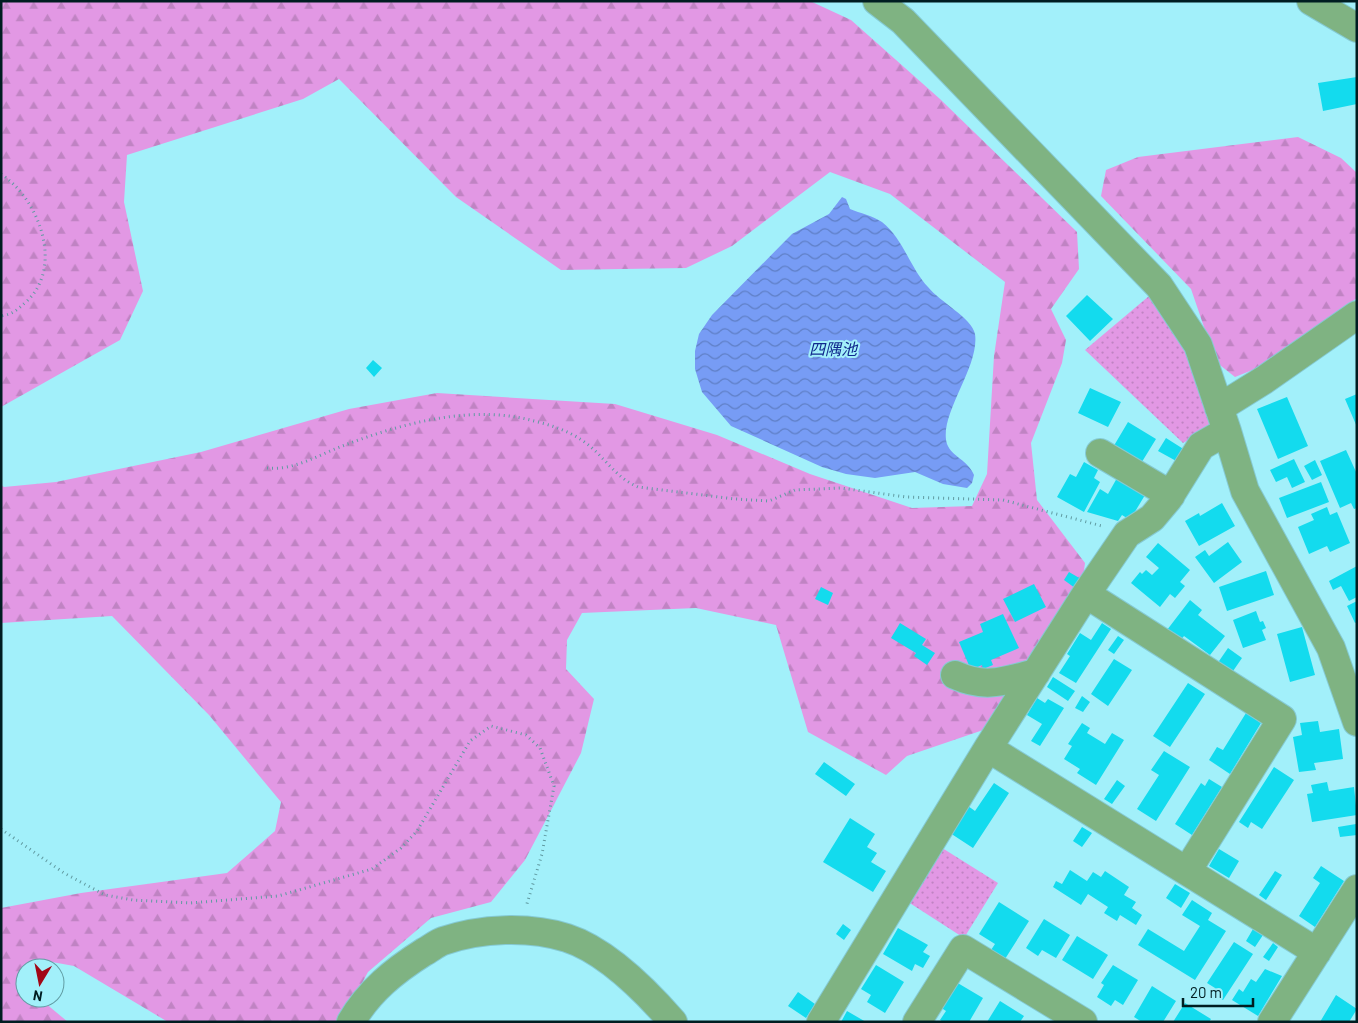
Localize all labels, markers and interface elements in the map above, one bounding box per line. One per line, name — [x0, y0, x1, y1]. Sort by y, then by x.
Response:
water label: 四隅池 — [809, 339, 859, 358]
north arrow — [15, 958, 65, 1008]
scale bar — [1183, 976, 1253, 1008]
text: 20 m — [1190, 983, 1222, 1001]
text: N — [32, 987, 44, 1005]

